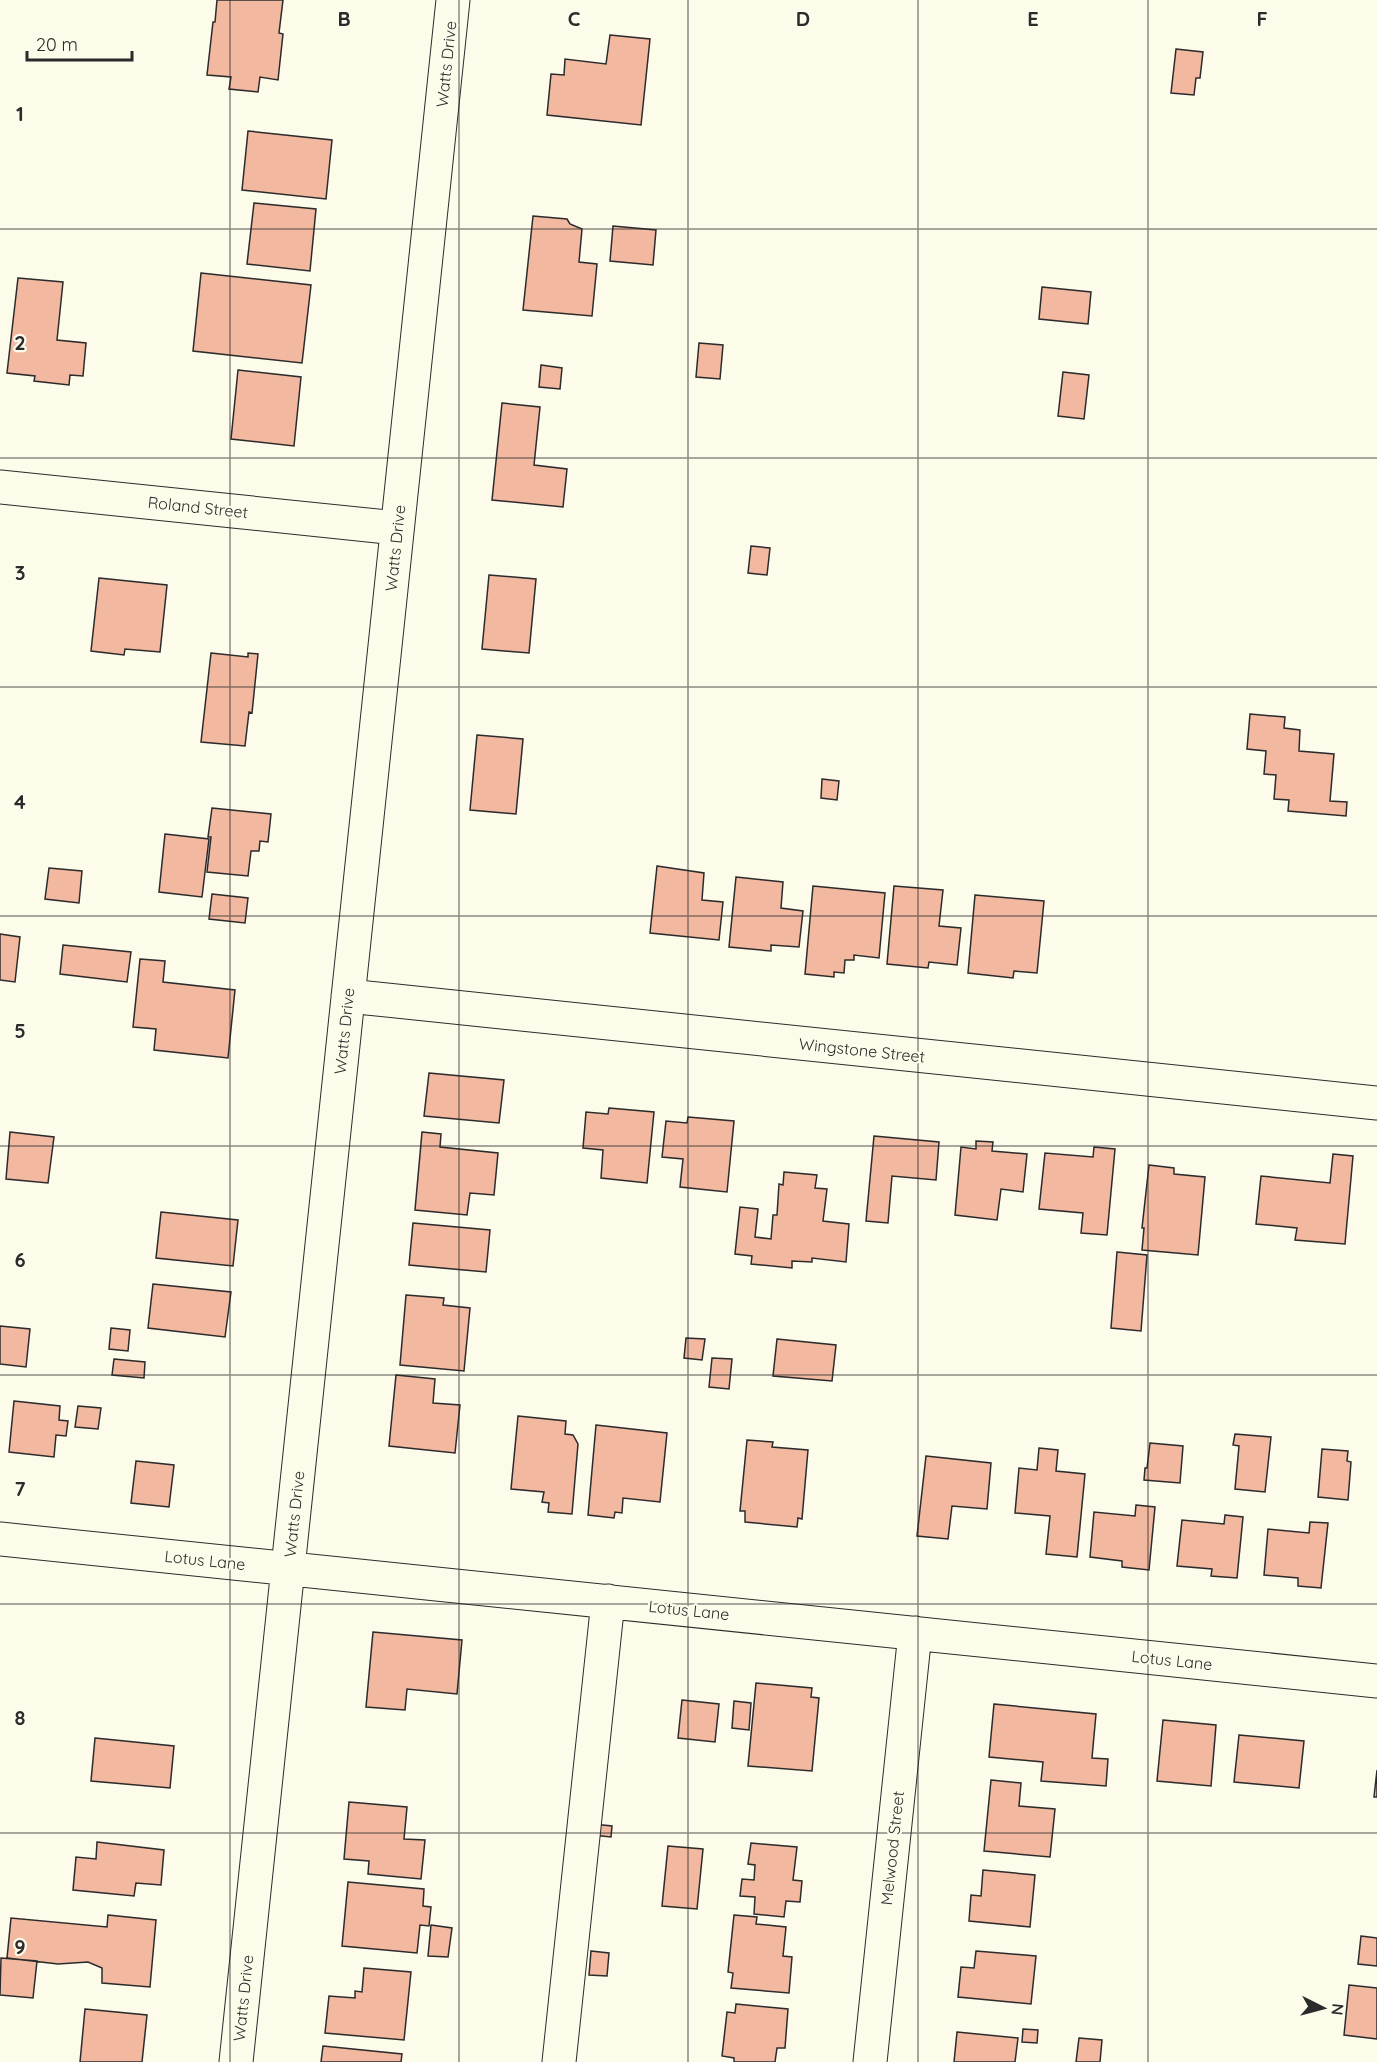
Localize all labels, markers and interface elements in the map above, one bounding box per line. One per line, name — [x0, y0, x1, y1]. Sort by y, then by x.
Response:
text: B — [337, 6, 351, 31]
text: C — [568, 6, 581, 31]
text: D — [796, 6, 810, 31]
text: E — [1027, 6, 1039, 31]
text: F — [1256, 6, 1268, 31]
street label: Watts Drive — [432, 20, 460, 108]
scale bar — [27, 24, 132, 62]
text: 20 m — [36, 33, 78, 56]
text: 1 — [16, 101, 24, 126]
text: 2 — [14, 330, 26, 355]
street label: Roland Street — [147, 492, 249, 522]
street label: Watts Drive — [381, 504, 409, 592]
text: 3 — [15, 560, 25, 585]
text: 4 — [14, 789, 26, 814]
street label: Watts Drive — [330, 987, 358, 1075]
text: 5 — [14, 1018, 26, 1043]
street label: Wingstone Street — [798, 1033, 926, 1067]
text: 6 — [14, 1247, 26, 1272]
street label: Watts Drive — [280, 1470, 308, 1558]
text: 7 — [15, 1476, 26, 1501]
street label: Lotus Lane — [164, 1546, 246, 1574]
street label: Lotus Lane — [648, 1596, 730, 1624]
street label: Lotus Lane — [1131, 1646, 1213, 1674]
text: 8 — [15, 1705, 26, 1730]
street label: Melwood Street — [876, 1790, 908, 1906]
text: 9 — [14, 1934, 26, 1959]
street label: Watts Drive — [229, 1954, 257, 2042]
north arrow — [1293, 1978, 1353, 2038]
text: N — [1327, 2003, 1348, 2016]

